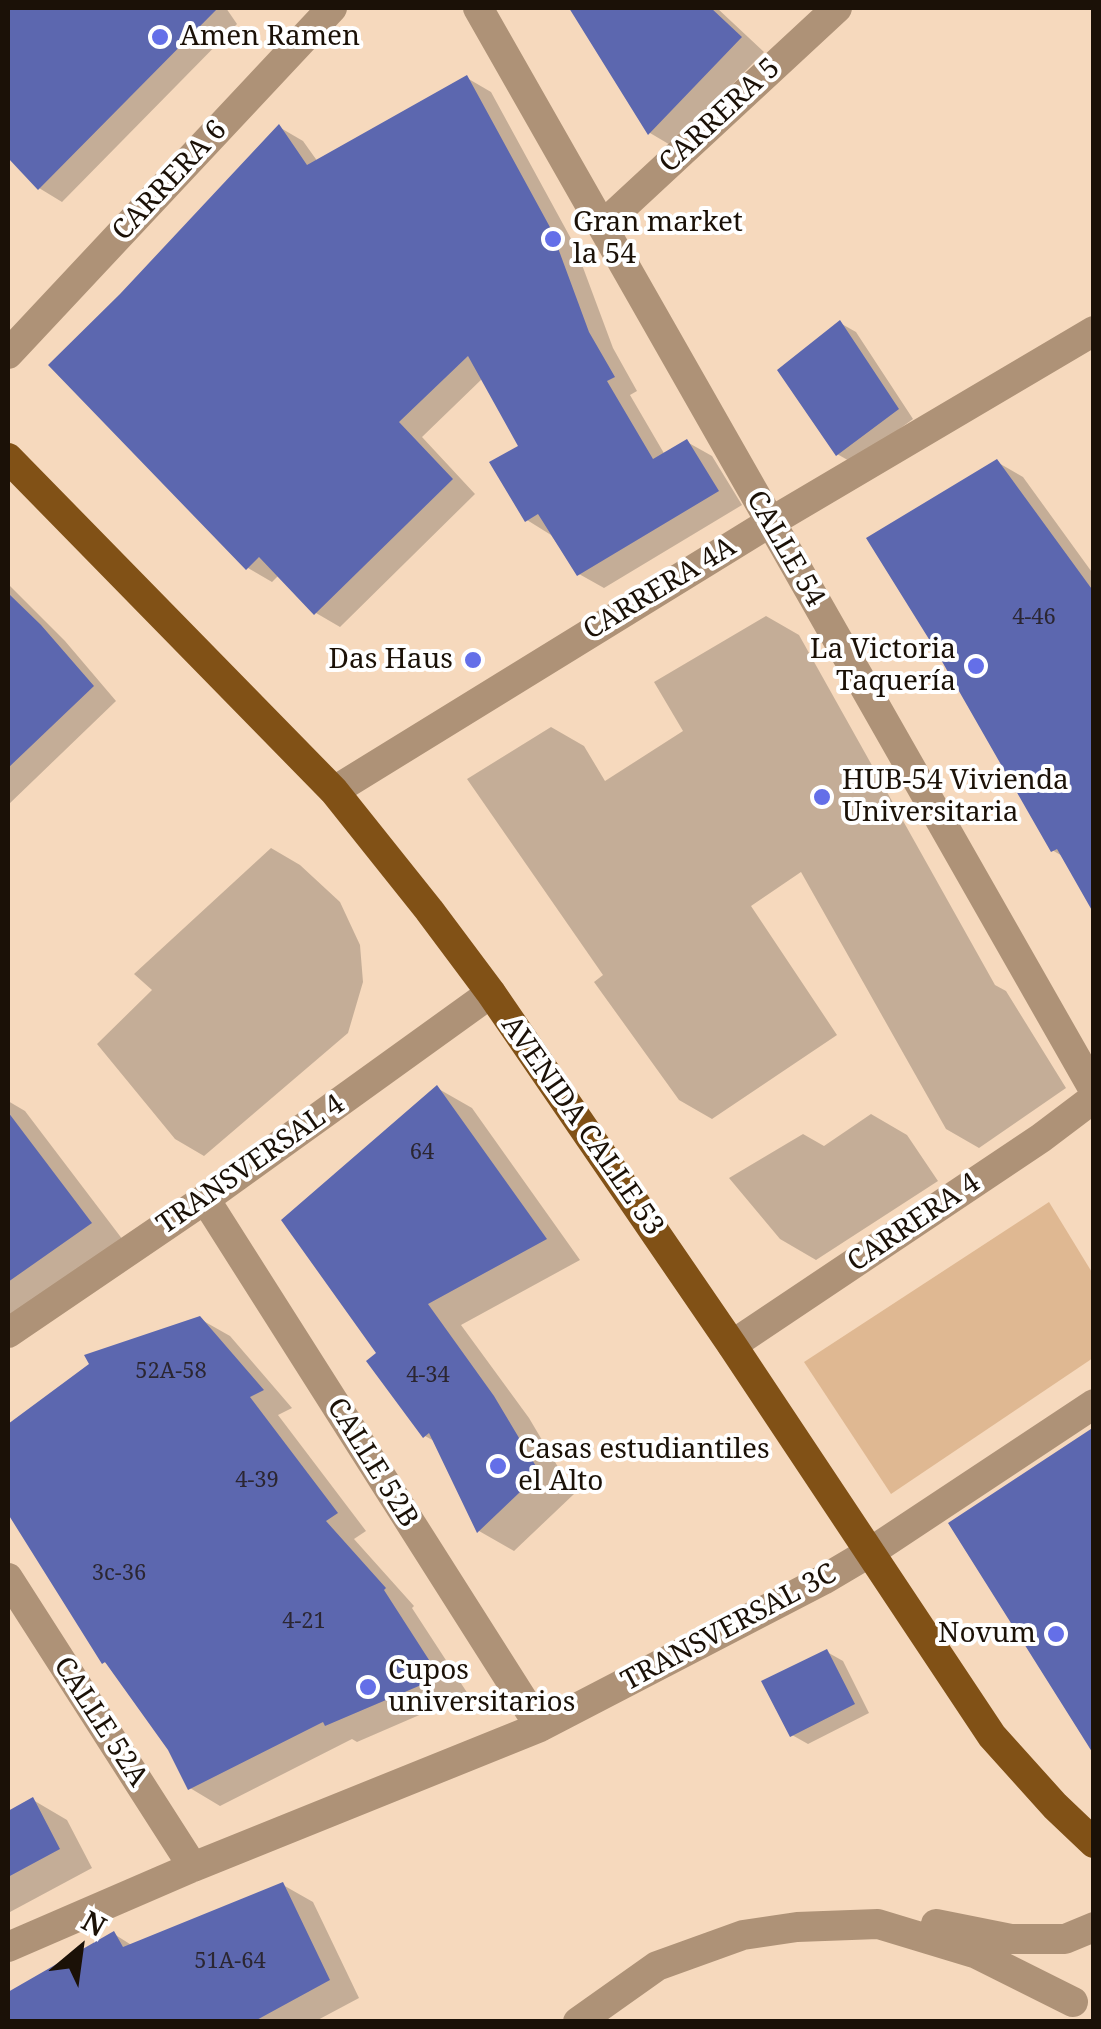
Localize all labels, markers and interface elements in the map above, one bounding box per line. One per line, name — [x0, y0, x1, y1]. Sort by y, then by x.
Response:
place label: Amen Ramen — [180, 20, 360, 54]
marker: Amen Ramen — [149, 26, 171, 48]
street label: CARRERA 5 — [653, 52, 787, 180]
street label: CARRERA 6 — [106, 114, 234, 248]
place label: Gran market la 54 — [573, 206, 743, 272]
marker: Gran market la 54 — [542, 228, 564, 250]
street label: CALLE 54 — [738, 485, 832, 613]
street label: CARRERA 4A — [578, 530, 742, 648]
house number: 4-46 — [1012, 605, 1056, 631]
place label: La Victoria Taquería — [810, 633, 956, 699]
place label: Das Haus — [329, 643, 453, 677]
marker: Das Haus — [462, 649, 484, 671]
marker: La Victoria Taquería — [965, 655, 987, 677]
place label: HUB-54 Vivienda Universitaria — [842, 764, 1069, 830]
marker: HUB-54 Vivienda Universitaria — [811, 786, 833, 808]
street label: AVENIDA CALLE 53 — [494, 1010, 670, 1242]
street label: TRANSVERSAL 4 — [151, 1088, 351, 1242]
house number: 64 — [410, 1140, 434, 1166]
street label: CARRERA 4 — [842, 1167, 986, 1279]
house number: 52A-58 — [135, 1359, 207, 1385]
house number: 4-34 — [406, 1363, 450, 1389]
street label: CALLE 52B — [319, 1392, 425, 1534]
place label: Casas estudiantiles el Alto — [518, 1433, 770, 1499]
marker: Casas estudiantiles el Alto — [487, 1455, 509, 1477]
house number: 4-39 — [235, 1468, 279, 1494]
street label: TRANSVERSAL 3C — [616, 1557, 842, 1699]
house number: 3c-36 — [92, 1561, 146, 1587]
house number: 4-21 — [282, 1609, 326, 1635]
place label: Novum — [938, 1617, 1036, 1651]
marker: Novum — [1045, 1623, 1067, 1645]
street label: CALLE 52A — [46, 1651, 154, 1793]
place label: Cupos universitarios — [388, 1654, 575, 1720]
marker: Cupos universitarios — [357, 1676, 379, 1698]
north arrow — [30, 1899, 130, 1999]
text: N — [76, 1901, 113, 1945]
house number: 51A-64 — [194, 1949, 266, 1975]

